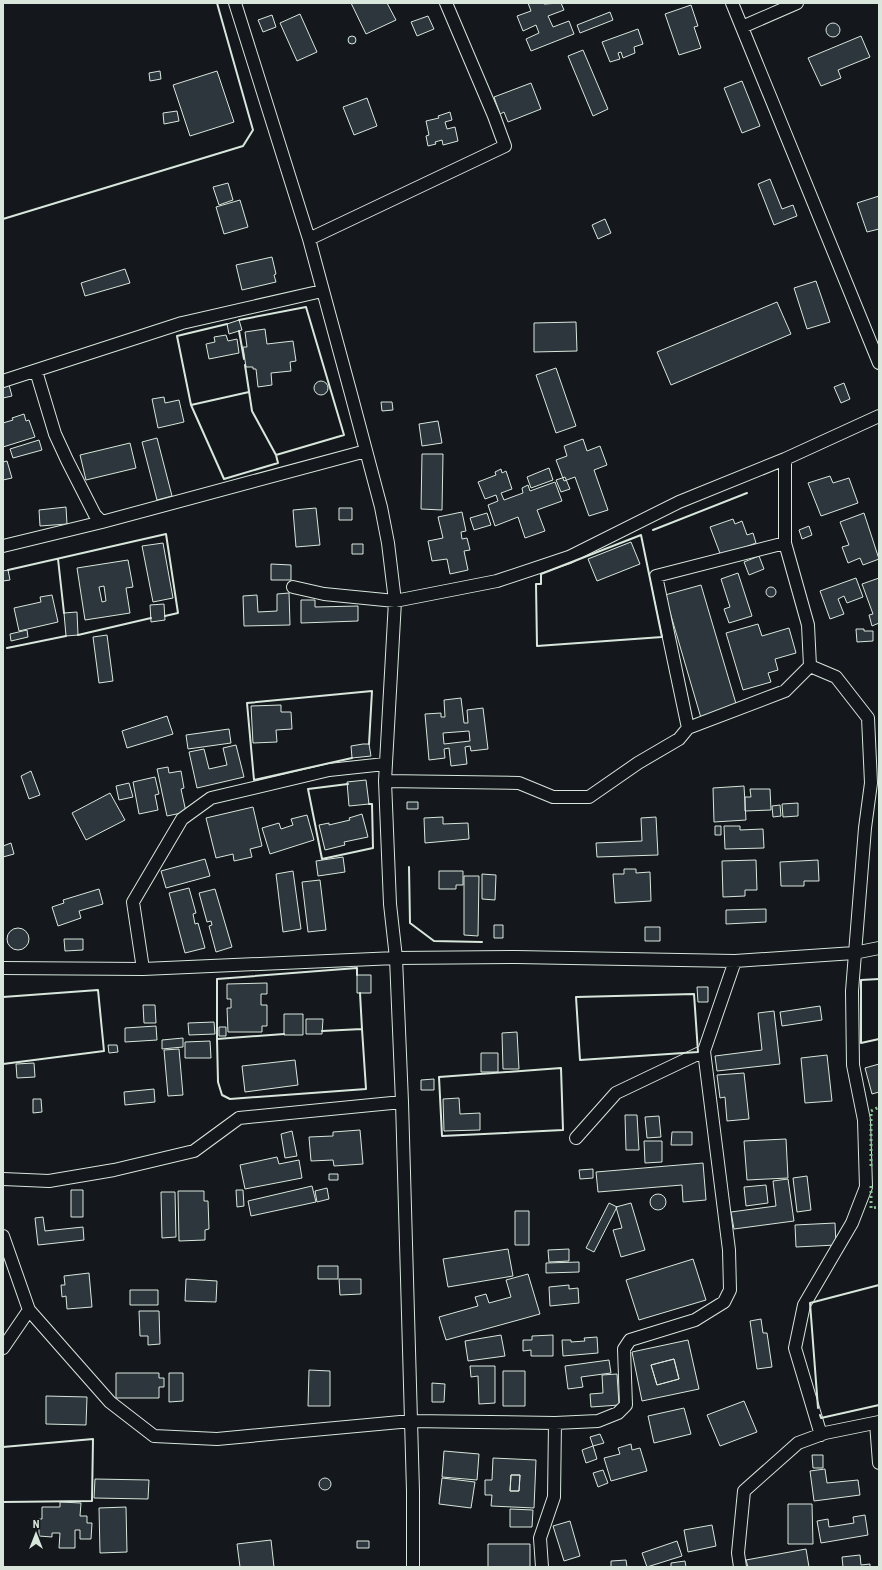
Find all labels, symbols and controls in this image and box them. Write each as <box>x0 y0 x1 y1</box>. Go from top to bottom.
north arrow <box>16 1514 56 1554</box>
text: N <box>33 1518 40 1531</box>

